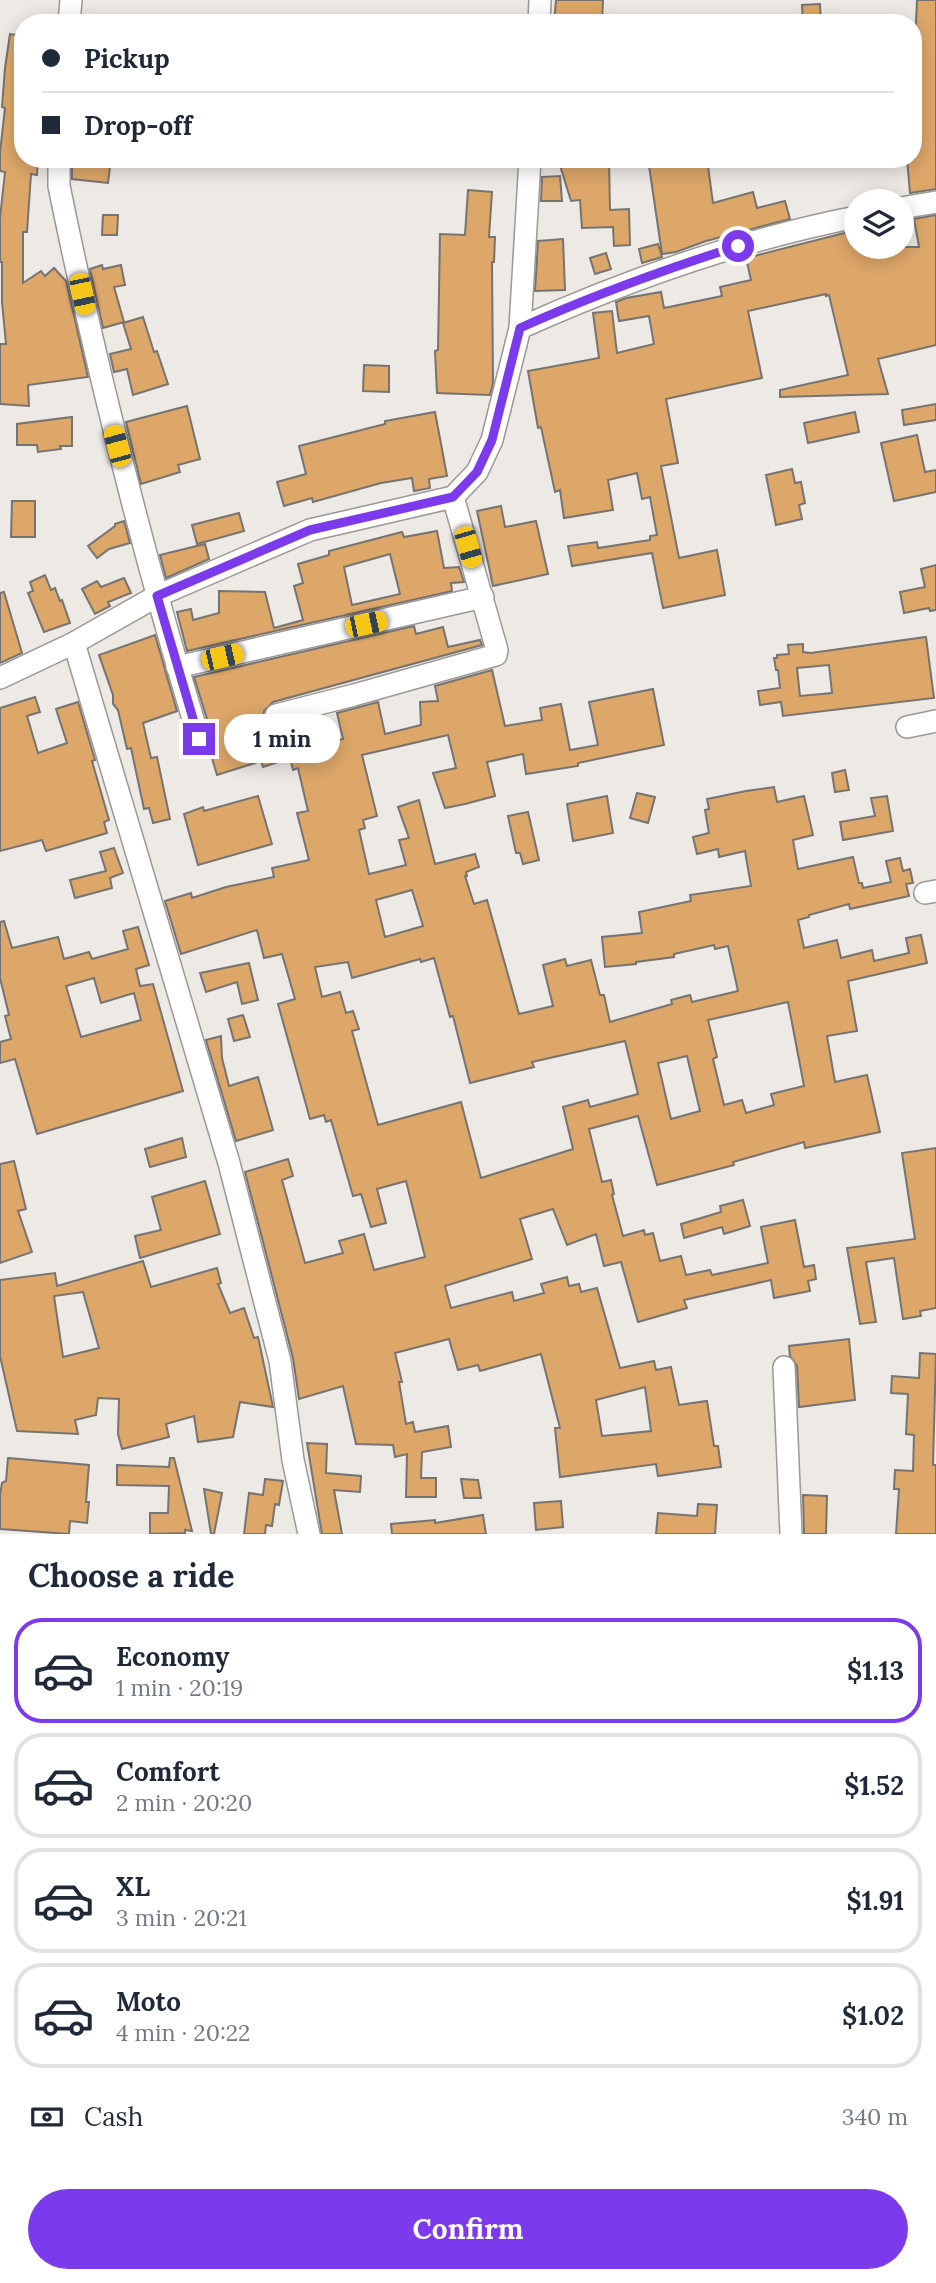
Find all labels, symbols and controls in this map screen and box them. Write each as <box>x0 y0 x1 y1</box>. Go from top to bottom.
text: Pickup <box>84 42 170 75</box>
text: Drop-off <box>84 109 192 142</box>
map controls <box>844 189 914 259</box>
button: layers <box>844 189 914 259</box>
route start <box>722 230 754 262</box>
car <box>68 271 97 317</box>
car <box>102 423 133 469</box>
car <box>453 524 484 570</box>
car <box>344 609 389 639</box>
car <box>200 642 245 672</box>
callout: 1 min <box>224 714 339 764</box>
route end <box>183 723 215 755</box>
text: 1 min <box>253 724 311 753</box>
text: Choose a ride <box>28 1555 235 1596</box>
icon: car <box>32 1639 95 1702</box>
text: Economy <box>116 1640 229 1673</box>
text: $1.13 <box>847 1654 904 1687</box>
text: 1 min · 20:19 <box>116 1673 243 1702</box>
icon: car <box>32 1754 95 1817</box>
text: Comfort <box>116 1755 220 1788</box>
text: $1.52 <box>844 1769 904 1802</box>
text: 2 min · 20:20 <box>116 1788 252 1817</box>
icon: car <box>32 1869 95 1932</box>
text: XL <box>116 1870 150 1903</box>
text: $1.91 <box>847 1884 904 1917</box>
text: 3 min · 20:21 <box>116 1903 247 1932</box>
icon: car <box>32 1984 95 2047</box>
text: Moto <box>116 1985 181 2018</box>
text: $1.02 <box>842 1999 904 2032</box>
text: 4 min · 20:22 <box>116 2018 250 2047</box>
icon: cash <box>28 2098 66 2136</box>
text: Cash <box>84 2100 143 2133</box>
text: 340 m <box>842 2102 908 2131</box>
button: Confirm <box>28 2189 908 2269</box>

